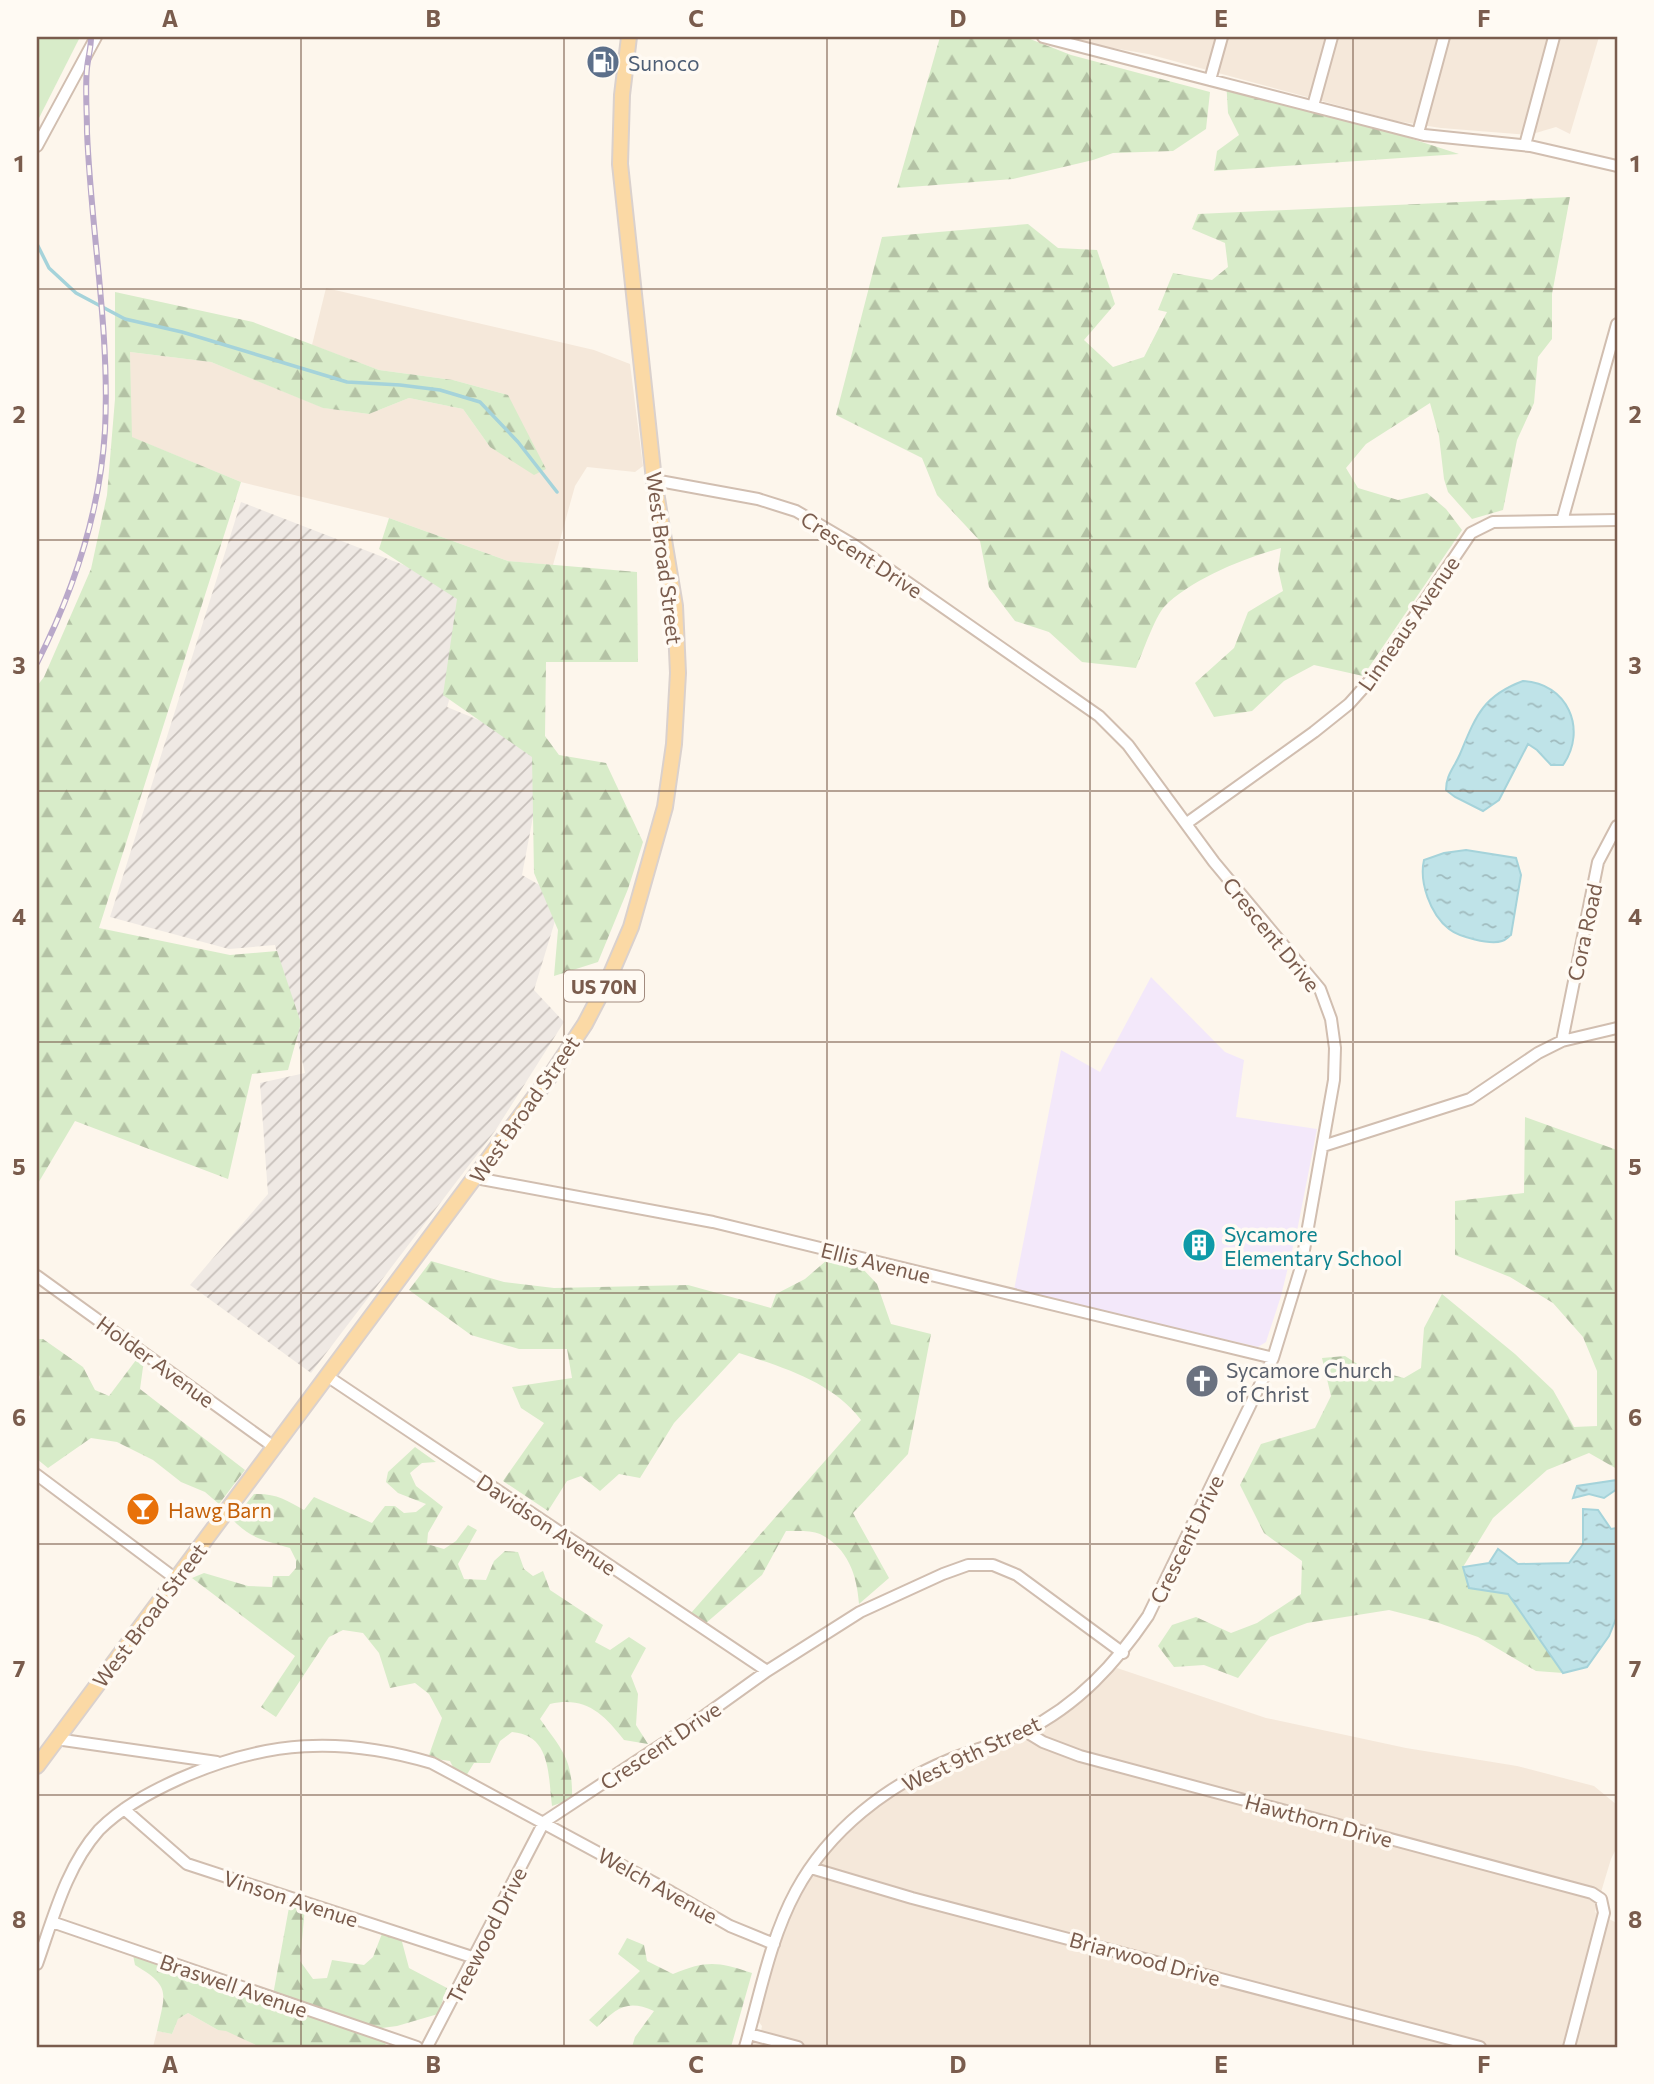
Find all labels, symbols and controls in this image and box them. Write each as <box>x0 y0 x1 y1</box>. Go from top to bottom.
text: A <box>162 4 179 32</box>
text: B <box>425 4 441 32</box>
text: C <box>688 4 704 32</box>
text: D <box>950 4 967 32</box>
text: E <box>1214 4 1228 32</box>
text: F <box>1477 4 1491 32</box>
fuel station icon: Sunoco <box>584 43 622 81</box>
place label: Sunoco <box>628 50 700 75</box>
text: 1 <box>14 149 24 177</box>
text: 1 <box>1630 149 1640 177</box>
text: 2 <box>12 400 26 428</box>
text: 2 <box>1628 400 1642 428</box>
street label: West Broad Street <box>642 470 688 646</box>
street label: Crescent Drive <box>797 505 927 603</box>
street label: Linneaus Avenue <box>1352 551 1464 695</box>
text: 3 <box>12 651 26 679</box>
text: 3 <box>1628 651 1642 679</box>
street label: Crescent Drive <box>1218 872 1326 996</box>
street label: Cora Road <box>1561 881 1607 983</box>
text: 4 <box>12 902 26 930</box>
text: 4 <box>1628 902 1642 930</box>
road number: US 70N <box>564 970 644 1002</box>
street label: West Broad Street <box>464 1031 584 1187</box>
text: 5 <box>12 1152 26 1180</box>
text: 5 <box>1628 1152 1642 1180</box>
place label: Sycamore Elementary School <box>1224 1221 1402 1270</box>
building icon: Sycamore Elementary School <box>1180 1226 1218 1264</box>
street label: Ellis Avenue <box>819 1236 933 1288</box>
street label: Holder Avenue <box>92 1310 220 1412</box>
place label: Sycamore Church of Christ <box>1226 1357 1392 1406</box>
church icon: Sycamore Church of Christ <box>1183 1362 1221 1400</box>
text: 6 <box>12 1403 26 1431</box>
text: 6 <box>1628 1403 1642 1431</box>
street label: Davidson Avenue <box>473 1468 621 1580</box>
street label: Crescent Drive <box>1144 1471 1228 1607</box>
bar icon: Hawg Barn <box>124 1490 162 1528</box>
place label: Hawg Barn <box>168 1497 272 1522</box>
street label: West Broad Street <box>87 1538 211 1692</box>
text: 7 <box>13 1654 25 1682</box>
text: 7 <box>1629 1654 1641 1682</box>
street label: Crescent Drive <box>595 1696 725 1794</box>
street label: West 9th Street <box>898 1710 1044 1796</box>
street label: Hawthorn Drive <box>1243 1788 1395 1852</box>
street label: Welch Avenue <box>594 1842 722 1928</box>
street label: Treewood Drive <box>441 1862 531 2008</box>
street label: Vinson Avenue <box>221 1864 361 1932</box>
text: 8 <box>12 1905 26 1933</box>
text: 8 <box>1628 1905 1642 1933</box>
street label: Briarwood Drive <box>1067 1926 1223 1990</box>
street label: Braswell Avenue <box>157 1948 311 2022</box>
text: A <box>162 2050 179 2078</box>
text: B <box>425 2050 441 2078</box>
text: C <box>688 2050 704 2078</box>
text: D <box>950 2050 967 2078</box>
text: E <box>1214 2050 1228 2078</box>
text: F <box>1477 2050 1491 2078</box>

